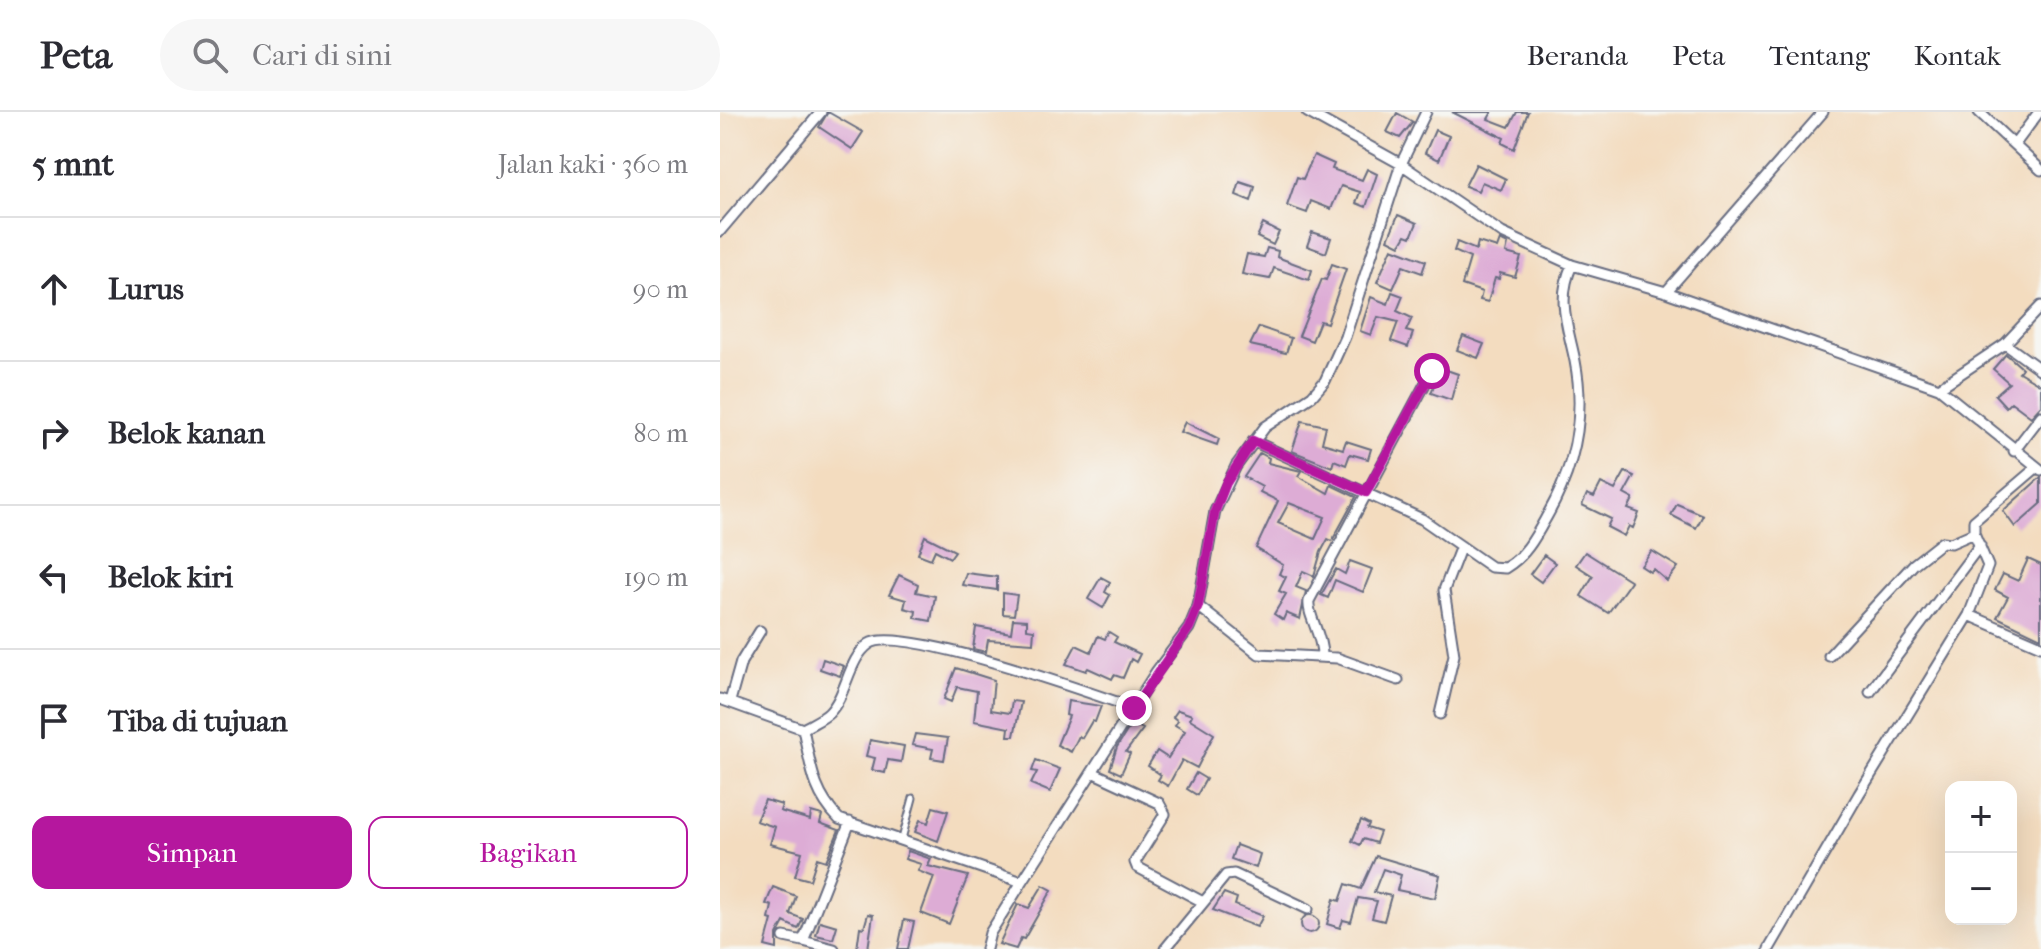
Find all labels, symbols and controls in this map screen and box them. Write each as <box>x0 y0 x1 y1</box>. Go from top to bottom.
search box <box>160 19 720 91</box>
text: Peta <box>40 33 112 78</box>
icon: search <box>188 33 232 77</box>
text: Cari di sini <box>252 38 392 73</box>
text: Beranda <box>1527 39 1628 72</box>
text: Peta <box>1672 39 1725 72</box>
text: Tentang <box>1769 39 1870 72</box>
text: Kontak <box>1914 39 2001 72</box>
text: 5 mnt <box>32 144 114 184</box>
text: Jalan kaki · 360 m <box>498 149 688 180</box>
icon: ahead <box>32 267 76 311</box>
text: Lurus <box>108 272 184 307</box>
text: 90 m <box>633 274 688 305</box>
route start <box>1414 353 1450 389</box>
icon: right <box>32 411 76 455</box>
text: Belok kanan <box>108 416 265 451</box>
text: 80 m <box>633 418 688 449</box>
icon: left <box>32 555 76 599</box>
text: Belok kiri <box>108 560 233 595</box>
text: 190 m <box>624 562 688 593</box>
route end <box>1116 690 1152 726</box>
icon: arrive <box>32 699 76 743</box>
text: Tiba di tujuan <box>108 704 288 739</box>
map controls <box>1945 781 2017 925</box>
button: + <box>1945 781 2017 853</box>
button: Simpan <box>32 816 352 889</box>
button: Bagikan <box>368 816 688 889</box>
button: − <box>1945 853 2017 925</box>

